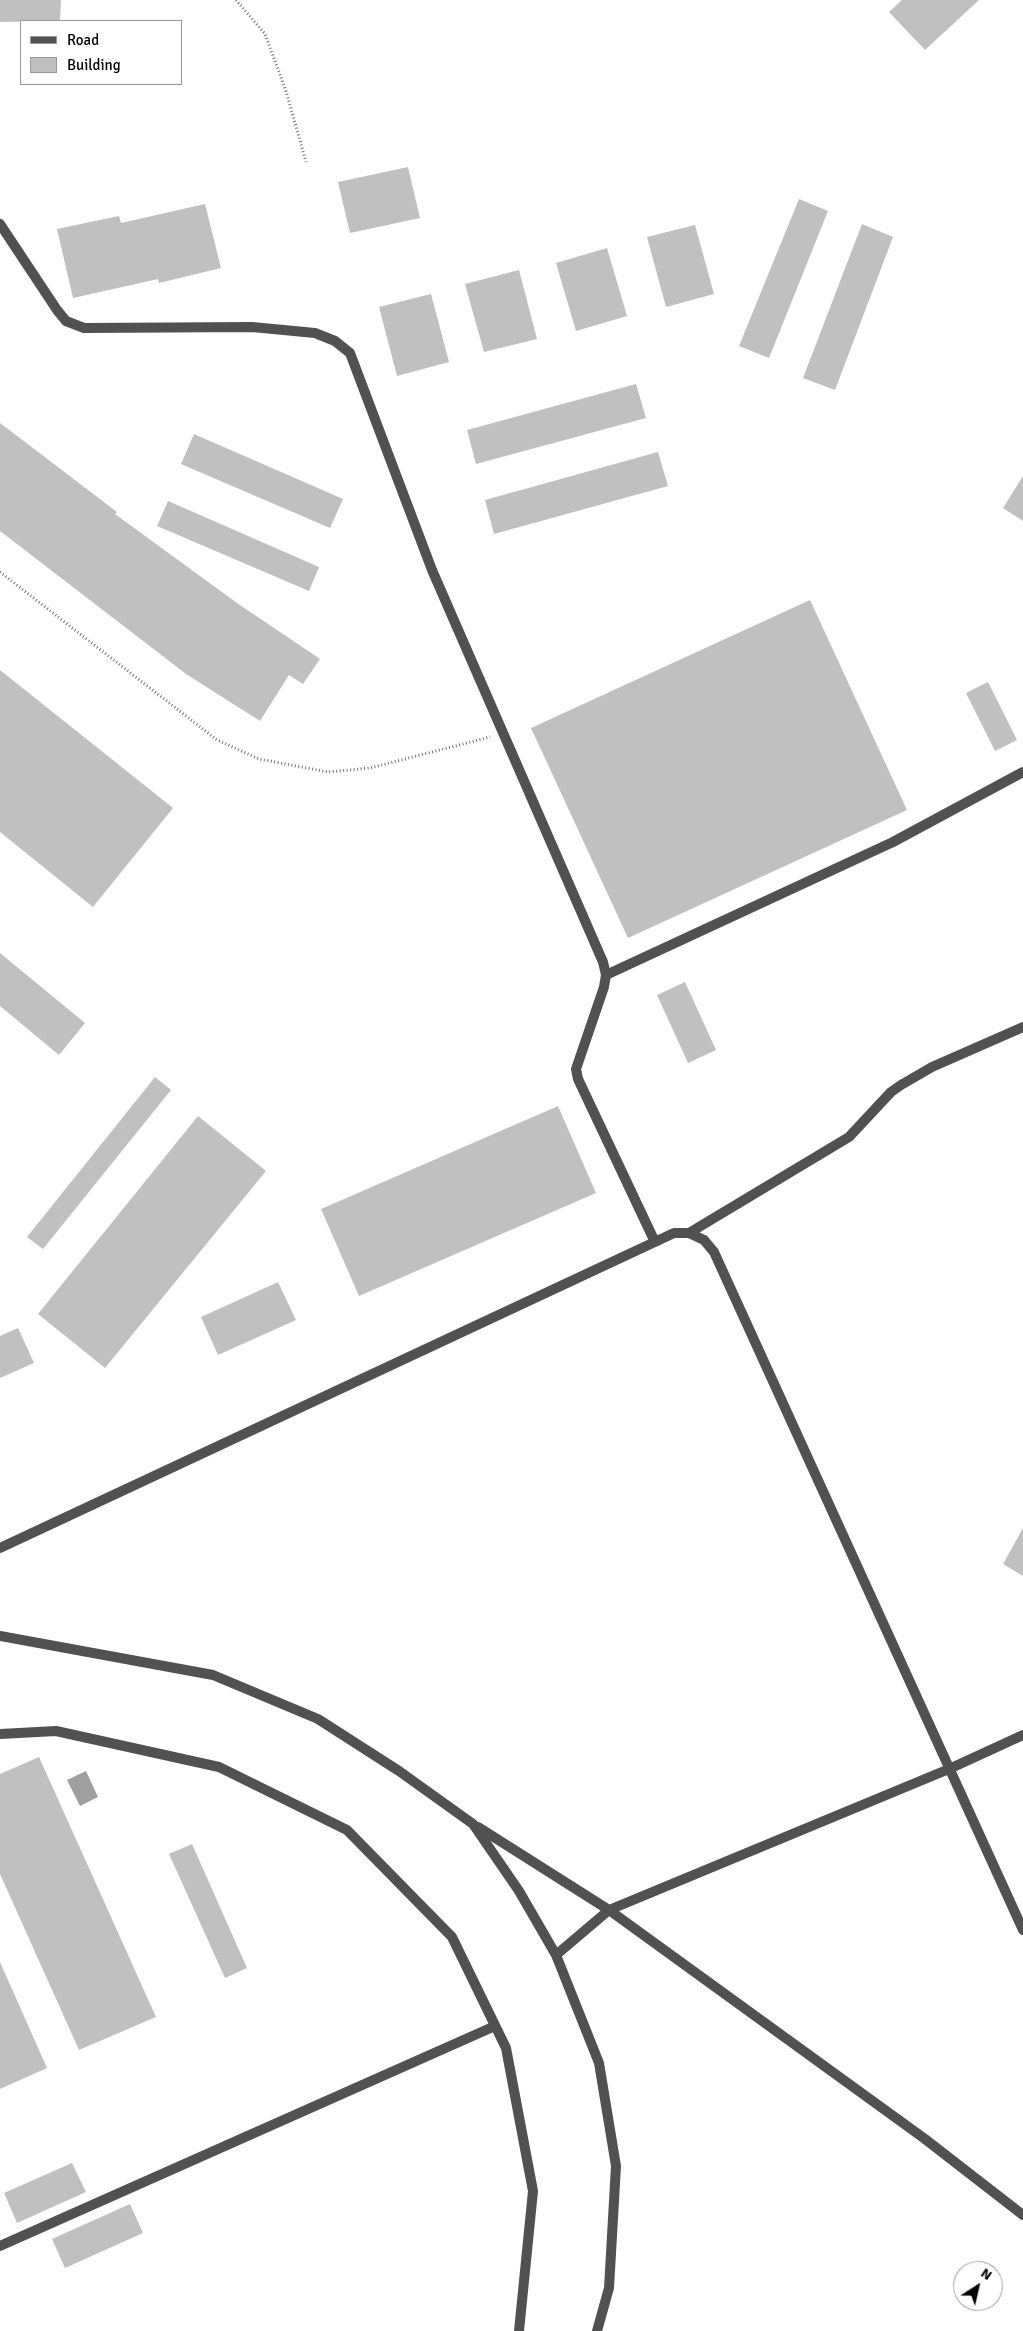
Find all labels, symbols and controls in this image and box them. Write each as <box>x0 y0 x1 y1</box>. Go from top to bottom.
legend <box>20 20 182 85</box>
text: Road <box>67 31 99 49</box>
text: Building <box>67 56 121 74</box>
north arrow <box>953 2261 1003 2311</box>
text: N <box>977 2264 995 2284</box>

